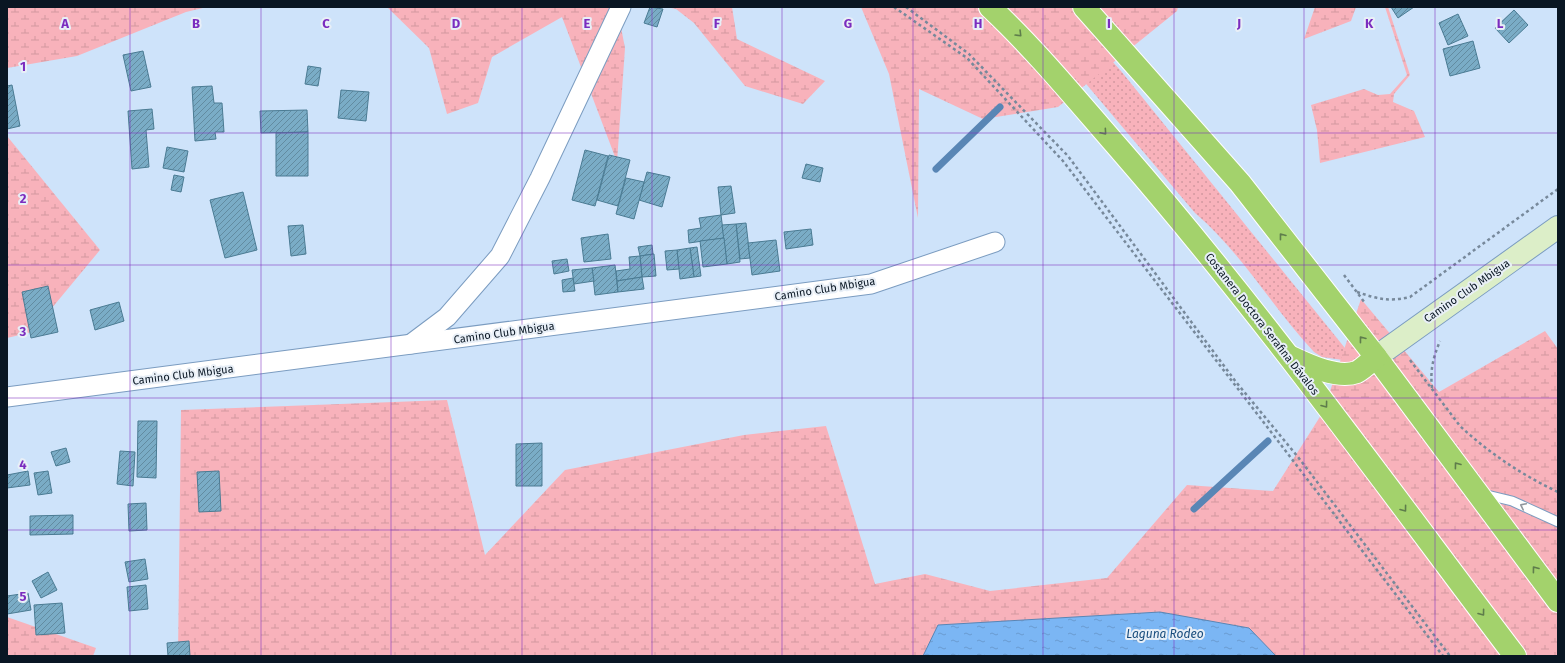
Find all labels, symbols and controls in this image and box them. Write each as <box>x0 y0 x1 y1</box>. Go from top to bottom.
text: A <box>60 16 69 31</box>
text: B <box>192 16 200 31</box>
text: C <box>322 16 330 31</box>
text: D <box>452 16 461 31</box>
text: E <box>584 16 591 31</box>
text: F <box>714 16 721 31</box>
text: G <box>844 16 852 31</box>
text: H <box>974 16 982 31</box>
text: I <box>1107 16 1111 31</box>
text: J <box>1236 16 1241 31</box>
text: K <box>1365 16 1374 31</box>
text: L <box>1497 16 1504 31</box>
one-way arrow <box>1014 29 1022 37</box>
text: 1 <box>20 59 26 74</box>
one-way arrow <box>1100 127 1107 135</box>
text: 2 <box>20 191 27 206</box>
one-way arrow <box>1280 234 1287 241</box>
street label: Costanera Doctora Serafina Dávalos <box>1203 250 1321 398</box>
street label: Camino Club Mbigua <box>1422 257 1512 325</box>
street label: Camino Club Mbigua <box>774 275 876 303</box>
street label: Camino Club Mbigua <box>453 319 555 347</box>
text: 3 <box>19 324 27 339</box>
one-way arrow <box>1360 336 1367 343</box>
street label: Camino Club Mbigua <box>132 362 234 388</box>
one-way arrow <box>1320 401 1327 408</box>
text: 4 <box>19 457 27 472</box>
one-way arrow <box>1454 462 1462 469</box>
one-way arrow <box>1519 503 1527 511</box>
one-way arrow <box>1399 504 1406 511</box>
one-way arrow <box>1533 567 1540 574</box>
text: 5 <box>20 589 27 604</box>
one-way arrow <box>1477 608 1484 615</box>
water label: Laguna Rodeo <box>1126 627 1204 641</box>

